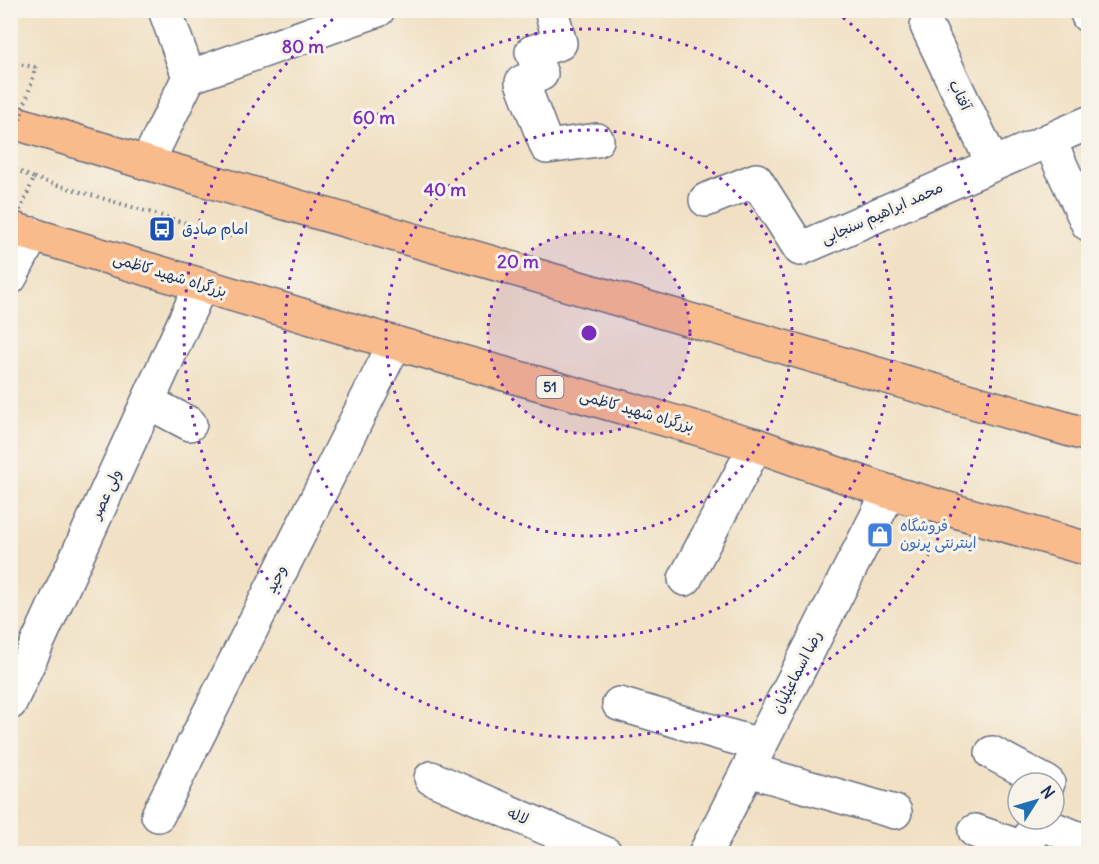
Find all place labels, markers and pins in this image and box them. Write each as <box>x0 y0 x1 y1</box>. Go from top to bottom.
bus stop icon: امام صادق <box>147 214 177 244</box>
place label: امام صادق <box>182 219 248 240</box>
centre of rings <box>579 323 599 343</box>
place label: فروشگاه اینترنتی پرنون <box>900 516 977 553</box>
shop icon: فروشگاه اینترنتی پرنون <box>865 520 895 550</box>

